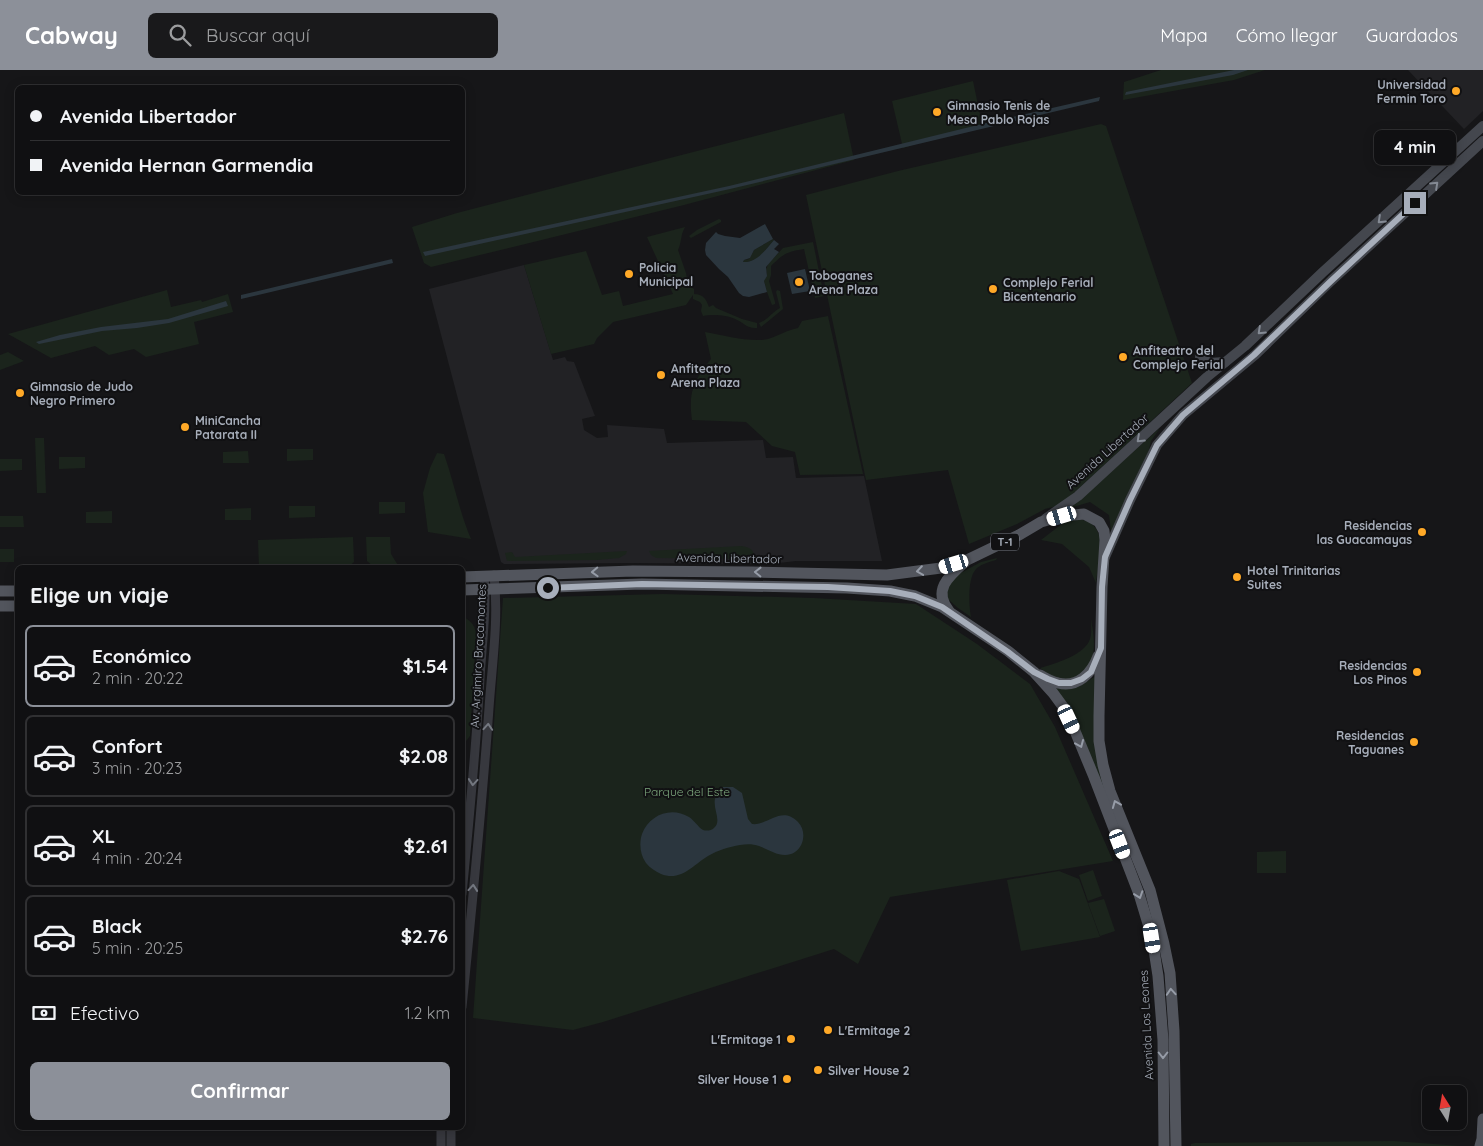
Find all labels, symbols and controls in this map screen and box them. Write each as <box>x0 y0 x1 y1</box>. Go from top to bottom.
search box <box>148 13 498 58</box>
text: Cabway <box>25 20 118 50</box>
icon: search <box>166 21 194 49</box>
text: Buscar aquí <box>206 23 310 47</box>
text: Mapa <box>1160 24 1208 47</box>
text: Cómo llegar <box>1236 24 1338 47</box>
text: Guardados <box>1366 24 1458 47</box>
place label: Universidad Fermin Toro <box>1377 77 1446 106</box>
marker: Universidad Fermin Toro <box>1450 85 1462 97</box>
place label: Gimnasio Tenis de Mesa Pablo Rojas <box>947 98 1050 127</box>
text: Avenida Libertador <box>60 104 237 128</box>
marker: Gimnasio Tenis de Mesa Pablo Rojas <box>931 106 943 118</box>
callout: 4 min <box>1374 131 1456 166</box>
text: 4 min <box>1394 137 1436 157</box>
text: Avenida Hernan Garmendia <box>60 153 313 177</box>
one-way arrow <box>1430 182 1439 191</box>
route end <box>1404 192 1426 214</box>
one-way arrow <box>1377 214 1386 223</box>
place label: Policia Municipal <box>639 260 693 289</box>
marker: Policia Municipal <box>623 268 635 280</box>
place label: Toboganes Arena Plaza <box>809 268 878 297</box>
place label: Complejo Ferial Bicentenario <box>1003 275 1093 304</box>
marker: Toboganes Arena Plaza <box>793 276 805 288</box>
marker: Complejo Ferial Bicentenario <box>987 283 999 295</box>
one-way arrow <box>1258 325 1267 334</box>
place label: Anfiteatro del Complejo Ferial <box>1133 343 1223 372</box>
marker: Anfiteatro del Complejo Ferial <box>1117 351 1129 363</box>
place label: Anfiteatro Arena Plaza <box>671 361 740 390</box>
marker: Anfiteatro Arena Plaza <box>655 369 667 381</box>
place label: Gimnasio de Judo Negro Primero <box>30 379 134 408</box>
marker: Gimnasio de Judo Negro Primero <box>14 387 26 399</box>
street label: Avenida Libertador <box>1063 410 1152 492</box>
place label: MiniCancha Patarata II <box>195 413 261 442</box>
marker: MiniCancha Patarata II <box>179 421 191 433</box>
one-way arrow <box>1137 433 1146 442</box>
car <box>1045 504 1078 528</box>
place label: Residencias las Guacamayas <box>1316 518 1412 547</box>
marker: Residencias las Guacamayas <box>1416 526 1428 538</box>
road number: T-1 <box>991 534 1019 551</box>
street label: Avenida Libertador <box>676 550 782 566</box>
car <box>937 552 970 576</box>
place label: Hotel Trinitarias Suites <box>1247 563 1340 592</box>
one-way arrow <box>916 565 924 575</box>
one-way arrow <box>591 567 599 578</box>
one-way arrow <box>753 567 761 577</box>
marker: Hotel Trinitarias Suites <box>1231 571 1243 583</box>
route start <box>537 577 559 599</box>
text: Elige un viaje <box>30 581 169 609</box>
street label: Av. Argimiro Bracamontes <box>467 583 489 729</box>
icon: car <box>32 644 77 689</box>
text: Económico <box>92 644 191 668</box>
text: $1.54 <box>402 654 448 678</box>
place label: Residencias Los Pinos <box>1339 658 1407 687</box>
marker: Residencias Los Pinos <box>1411 666 1423 678</box>
text: 2 min · 20:22 <box>92 668 183 688</box>
car <box>1055 702 1082 736</box>
one-way arrow <box>482 722 493 730</box>
place label: Residencias Taguanes <box>1336 728 1404 757</box>
icon: car <box>32 734 77 779</box>
text: Confort <box>92 734 163 758</box>
marker: Residencias Taguanes <box>1408 736 1420 748</box>
one-way arrow <box>1074 739 1084 748</box>
text: $2.08 <box>399 744 448 768</box>
text: 3 min · 20:23 <box>92 758 183 778</box>
one-way arrow <box>468 778 479 786</box>
park label: Parque del Este <box>644 784 730 799</box>
one-way arrow <box>1111 800 1122 809</box>
icon: car <box>32 824 77 869</box>
text: XL <box>92 824 115 848</box>
car <box>1107 827 1132 861</box>
text: $2.61 <box>404 834 448 858</box>
text: 4 min · 20:24 <box>92 848 182 868</box>
one-way arrow <box>467 884 478 892</box>
one-way arrow <box>1133 890 1143 899</box>
icon: car <box>32 914 77 959</box>
text: Black <box>92 914 142 938</box>
car <box>1142 922 1161 954</box>
text: $2.76 <box>401 924 448 948</box>
text: 5 min · 20:25 <box>92 938 183 958</box>
street label: Avenida Los Leones <box>1136 969 1156 1080</box>
one-way arrow <box>1166 988 1177 996</box>
icon: cash <box>30 999 58 1027</box>
text: Efectivo <box>70 1001 139 1025</box>
text: 1.2 km <box>405 1003 450 1023</box>
place label: L'Ermitage 2 <box>838 1023 911 1038</box>
marker: L'Ermitage 2 <box>822 1024 834 1036</box>
place label: L'Ermitage 1 <box>711 1032 781 1047</box>
marker: L'Ermitage 1 <box>785 1033 797 1045</box>
one-way arrow <box>1158 1052 1168 1059</box>
button: Confirmar <box>30 1062 450 1120</box>
place label: Silver House 2 <box>828 1063 910 1078</box>
marker: Silver House 2 <box>812 1064 824 1076</box>
place label: Silver House 1 <box>698 1072 777 1087</box>
marker: Silver House 1 <box>781 1073 793 1085</box>
north arrow <box>1422 1085 1468 1130</box>
map controls <box>1422 1085 1467 1130</box>

